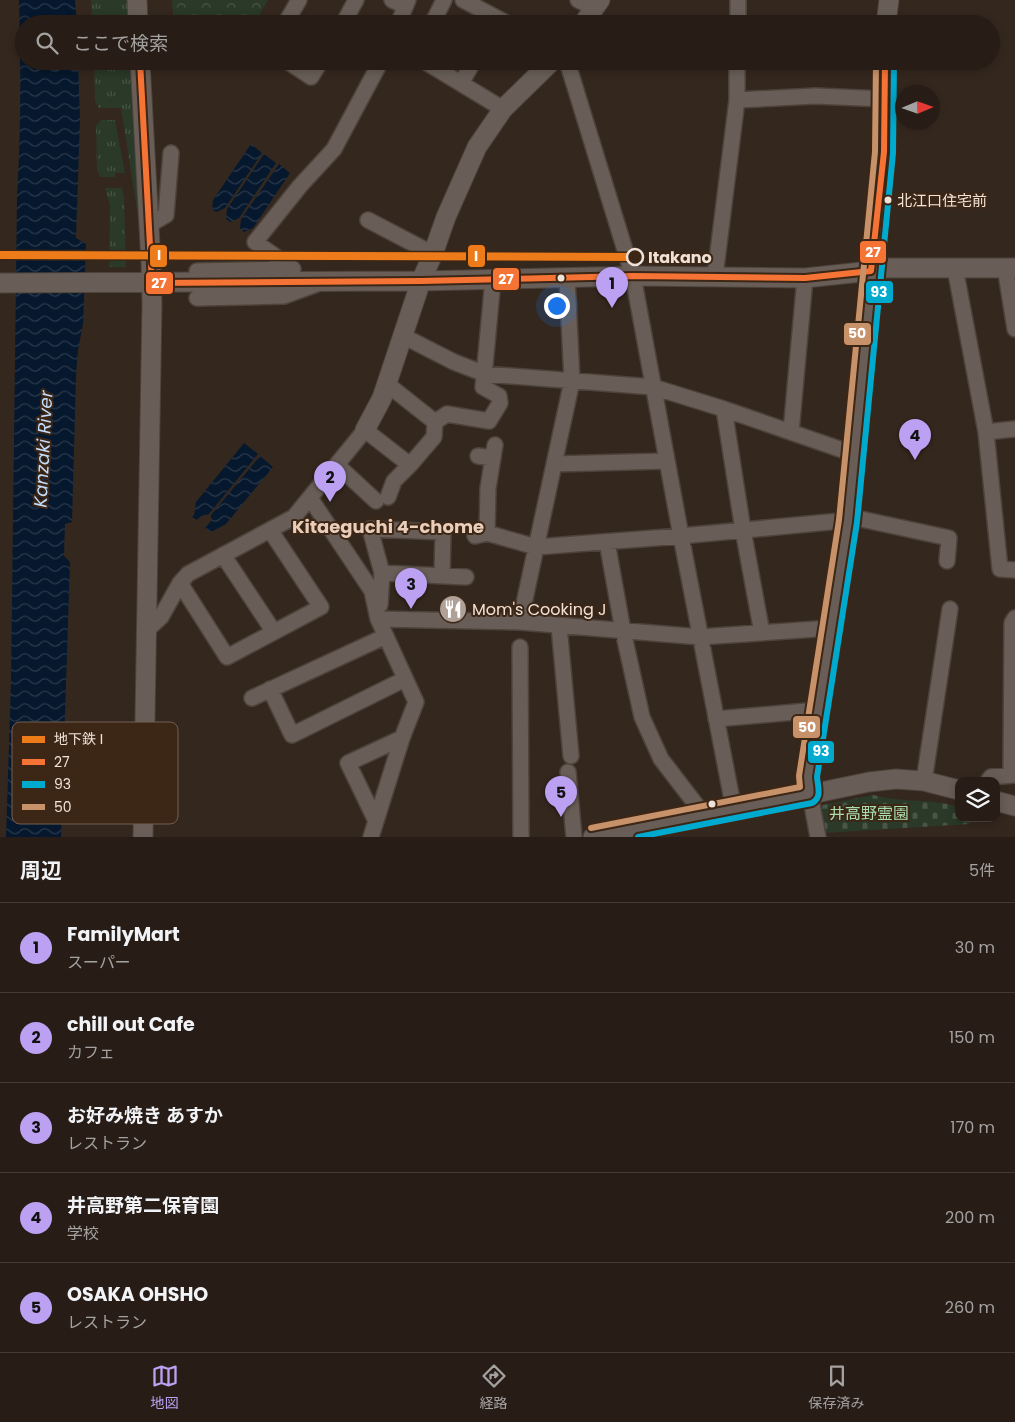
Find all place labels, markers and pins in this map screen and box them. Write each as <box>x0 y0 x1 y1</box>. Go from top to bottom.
place label: 北江口住宅前 <box>897 190 987 211</box>
marker: 北江口住宅前 <box>883 195 893 205</box>
place label: Itakano <box>648 246 712 269</box>
marker: Itakano <box>626 248 644 266</box>
pin: 1 <box>596 267 628 308</box>
unlabelled marker <box>556 273 566 283</box>
pin: 4 <box>899 419 931 460</box>
pin: 2 <box>314 461 346 502</box>
pin: 3 <box>395 568 427 609</box>
restaurant icon: Mom's Cooking J <box>438 594 468 624</box>
place label: Mom's Cooking J <box>472 598 606 621</box>
pin: 5 <box>545 776 577 817</box>
unlabelled marker <box>707 799 717 809</box>

